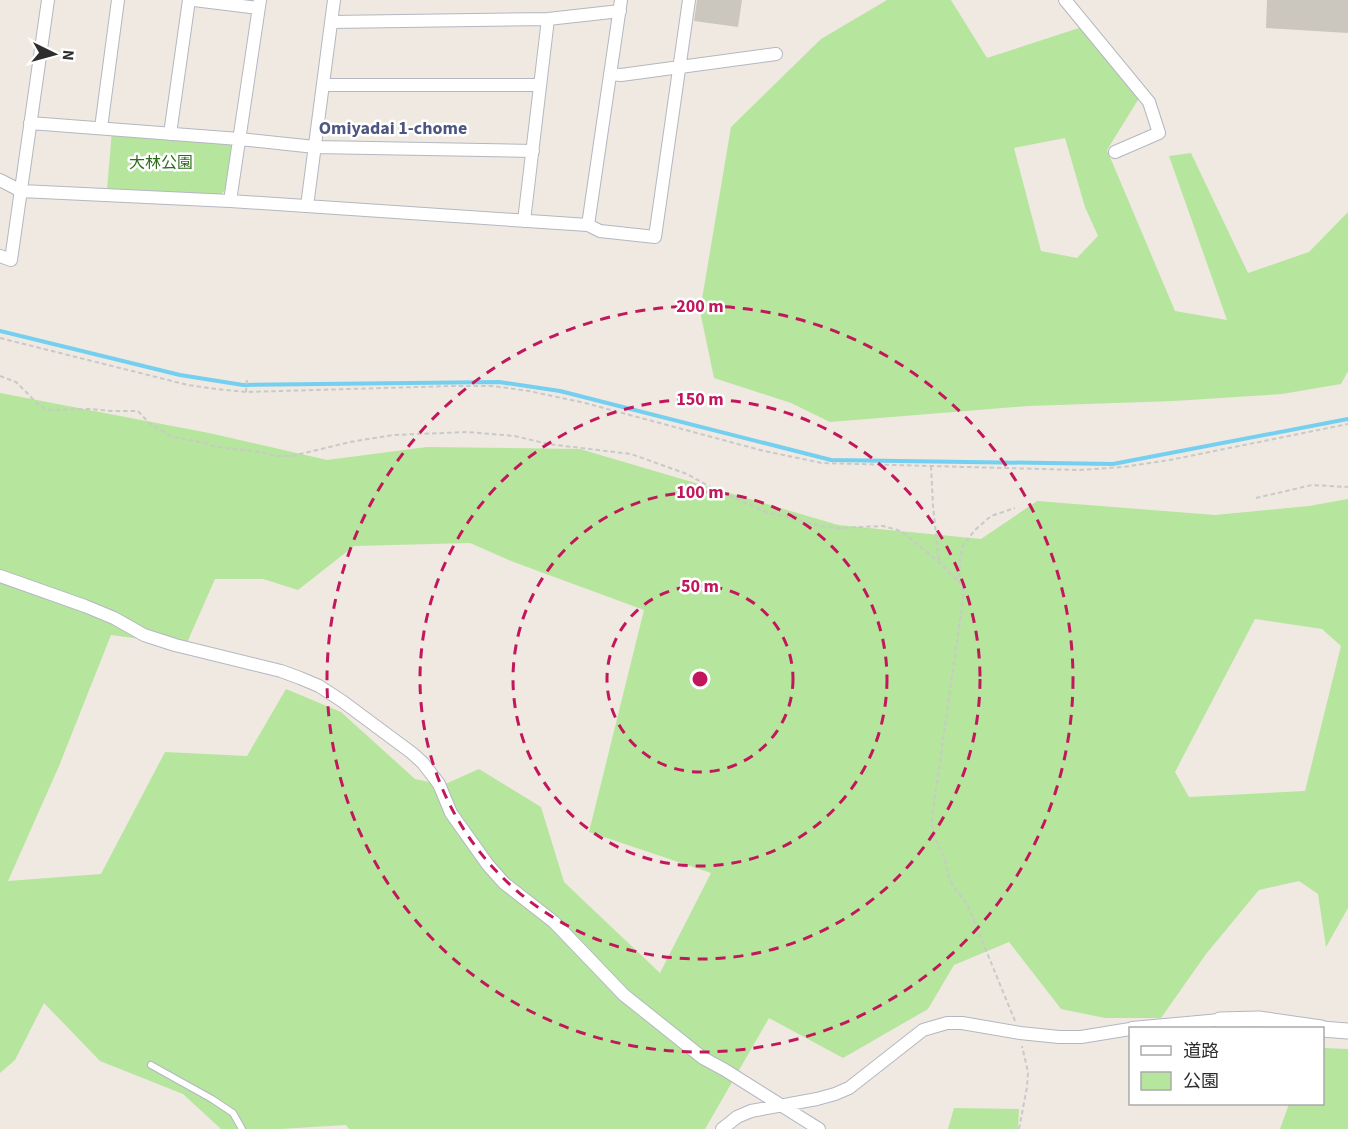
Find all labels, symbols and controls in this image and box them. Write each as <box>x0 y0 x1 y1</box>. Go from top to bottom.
north arrow <box>24 24 84 84</box>
text: N <box>57 49 79 61</box>
district label: Omiyadai 1-chome <box>319 116 467 141</box>
park label: 大林公園 <box>129 152 193 174</box>
text: 200 m <box>676 294 724 319</box>
text: 150 m <box>676 387 724 412</box>
text: 100 m <box>676 480 724 505</box>
text: 50 m <box>681 574 719 599</box>
centre of rings <box>690 669 710 689</box>
legend <box>1129 1027 1324 1105</box>
text: 道路 <box>1183 1039 1219 1064</box>
text: 公園 <box>1183 1069 1219 1094</box>

